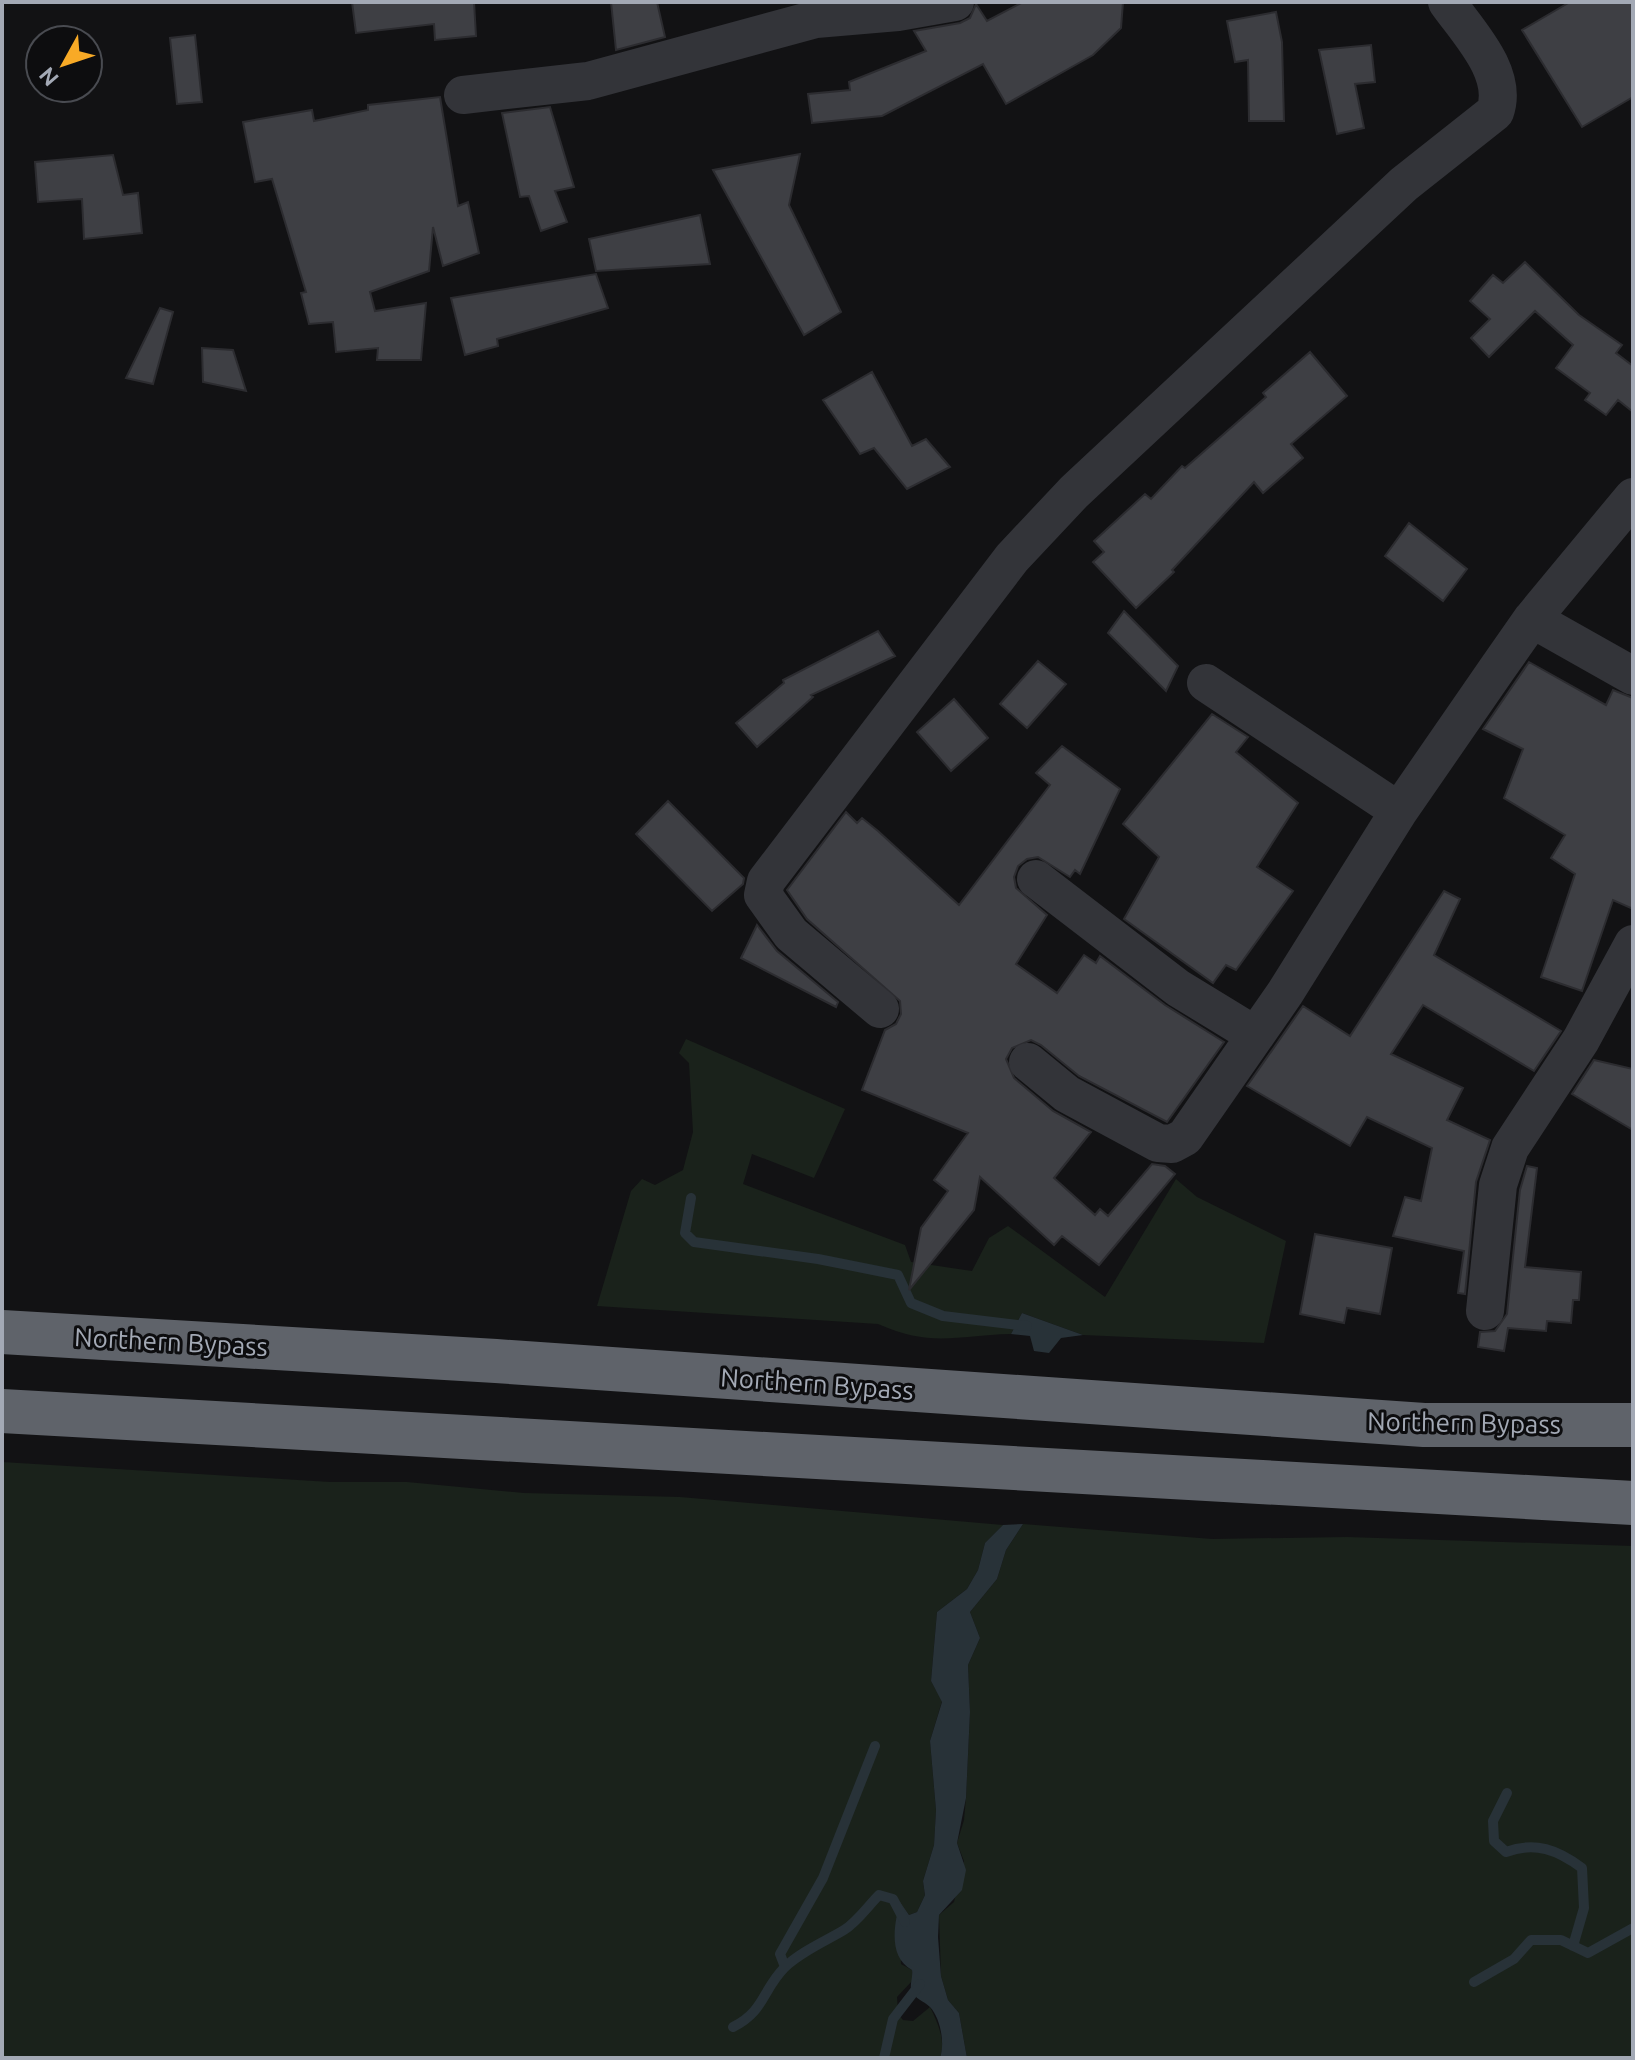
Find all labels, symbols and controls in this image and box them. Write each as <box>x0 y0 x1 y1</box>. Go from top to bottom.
north arrow <box>24 24 104 104</box>
text: N <box>33 63 63 92</box>
street label: Northern Bypass <box>73 1322 269 1361</box>
street label: Northern Bypass <box>719 1362 915 1405</box>
street label: Northern Bypass <box>1367 1406 1561 1439</box>

